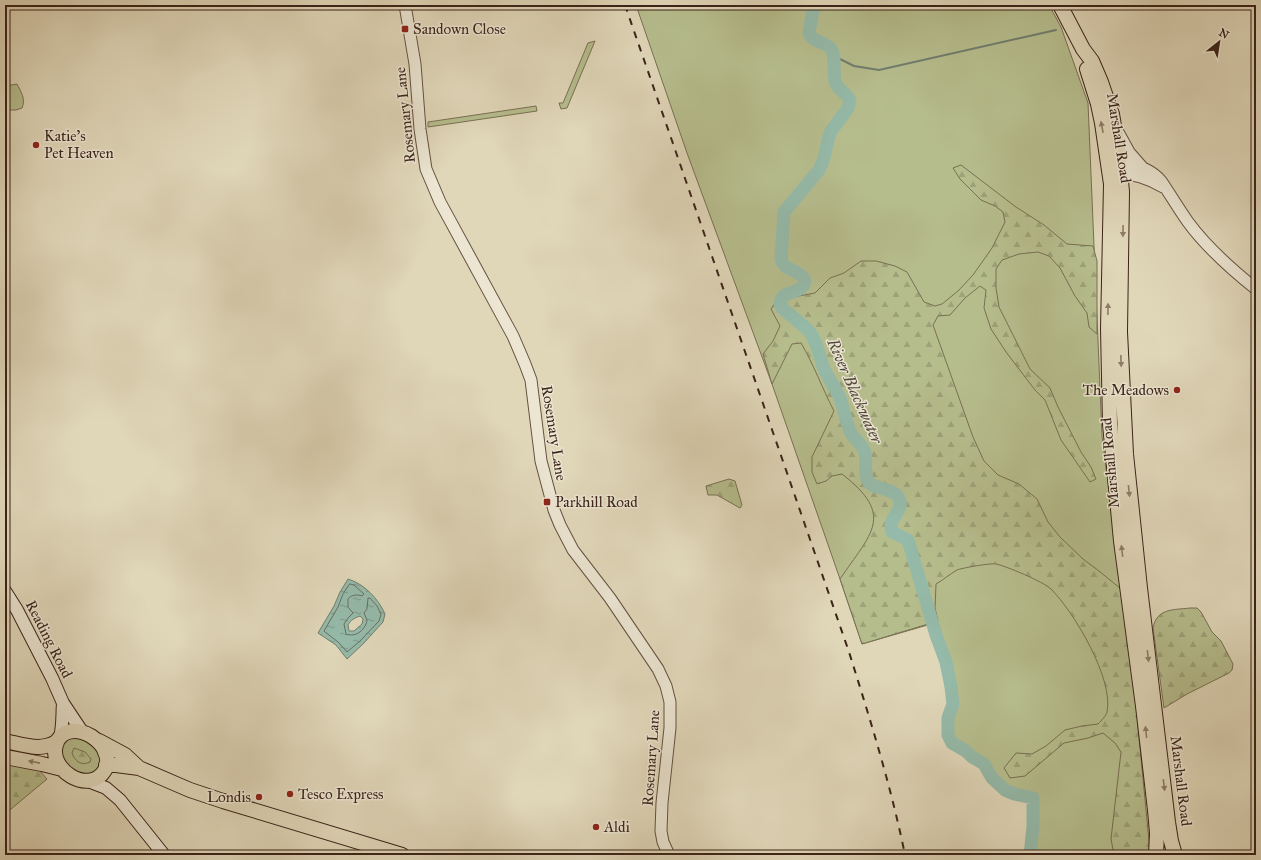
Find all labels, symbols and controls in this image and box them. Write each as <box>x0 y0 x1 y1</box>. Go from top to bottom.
place label: Sandown Close <box>413 20 506 38</box>
north arrow <box>1199 22 1239 62</box>
marker: Sandown Close <box>400 24 410 34</box>
text: N <box>1216 26 1232 42</box>
street label: Rosemary Lane <box>391 66 419 164</box>
street label: Marshall Road <box>1103 92 1135 185</box>
one-way arrow <box>1099 121 1105 133</box>
place label: Katie's Pet Heaven <box>44 127 114 162</box>
marker: Katie's Pet Heaven <box>31 140 41 150</box>
one-way arrow <box>1119 225 1126 237</box>
one-way arrow <box>1105 302 1111 315</box>
water label: River Blackwater <box>823 335 887 448</box>
one-way arrow <box>1118 355 1124 368</box>
place label: The Meadows <box>1083 381 1169 399</box>
street label: Rosemary Lane <box>538 384 570 482</box>
marker: The Meadows <box>1172 385 1182 395</box>
street label: Marshall Road <box>1097 416 1123 509</box>
one-way arrow <box>1126 485 1132 497</box>
place label: Parkhill Road <box>555 493 638 511</box>
marker: Parkhill Road <box>542 497 552 507</box>
one-way arrow <box>1119 545 1126 557</box>
street label: Reading Road <box>22 597 77 681</box>
one-way arrow <box>1145 650 1151 662</box>
street label: Rosemary Lane <box>639 709 663 807</box>
one-way arrow <box>1143 726 1149 738</box>
street label: Marshall Road <box>1167 735 1196 828</box>
one-way arrow <box>28 759 40 765</box>
one-way arrow <box>1161 779 1167 791</box>
place label: Tesco Express <box>298 785 384 803</box>
place label: Londis <box>207 788 251 806</box>
marker: Tesco Express <box>285 789 295 799</box>
marker: Londis <box>254 792 264 802</box>
place label: Aldi <box>603 818 630 836</box>
marker: Aldi <box>591 822 601 832</box>

